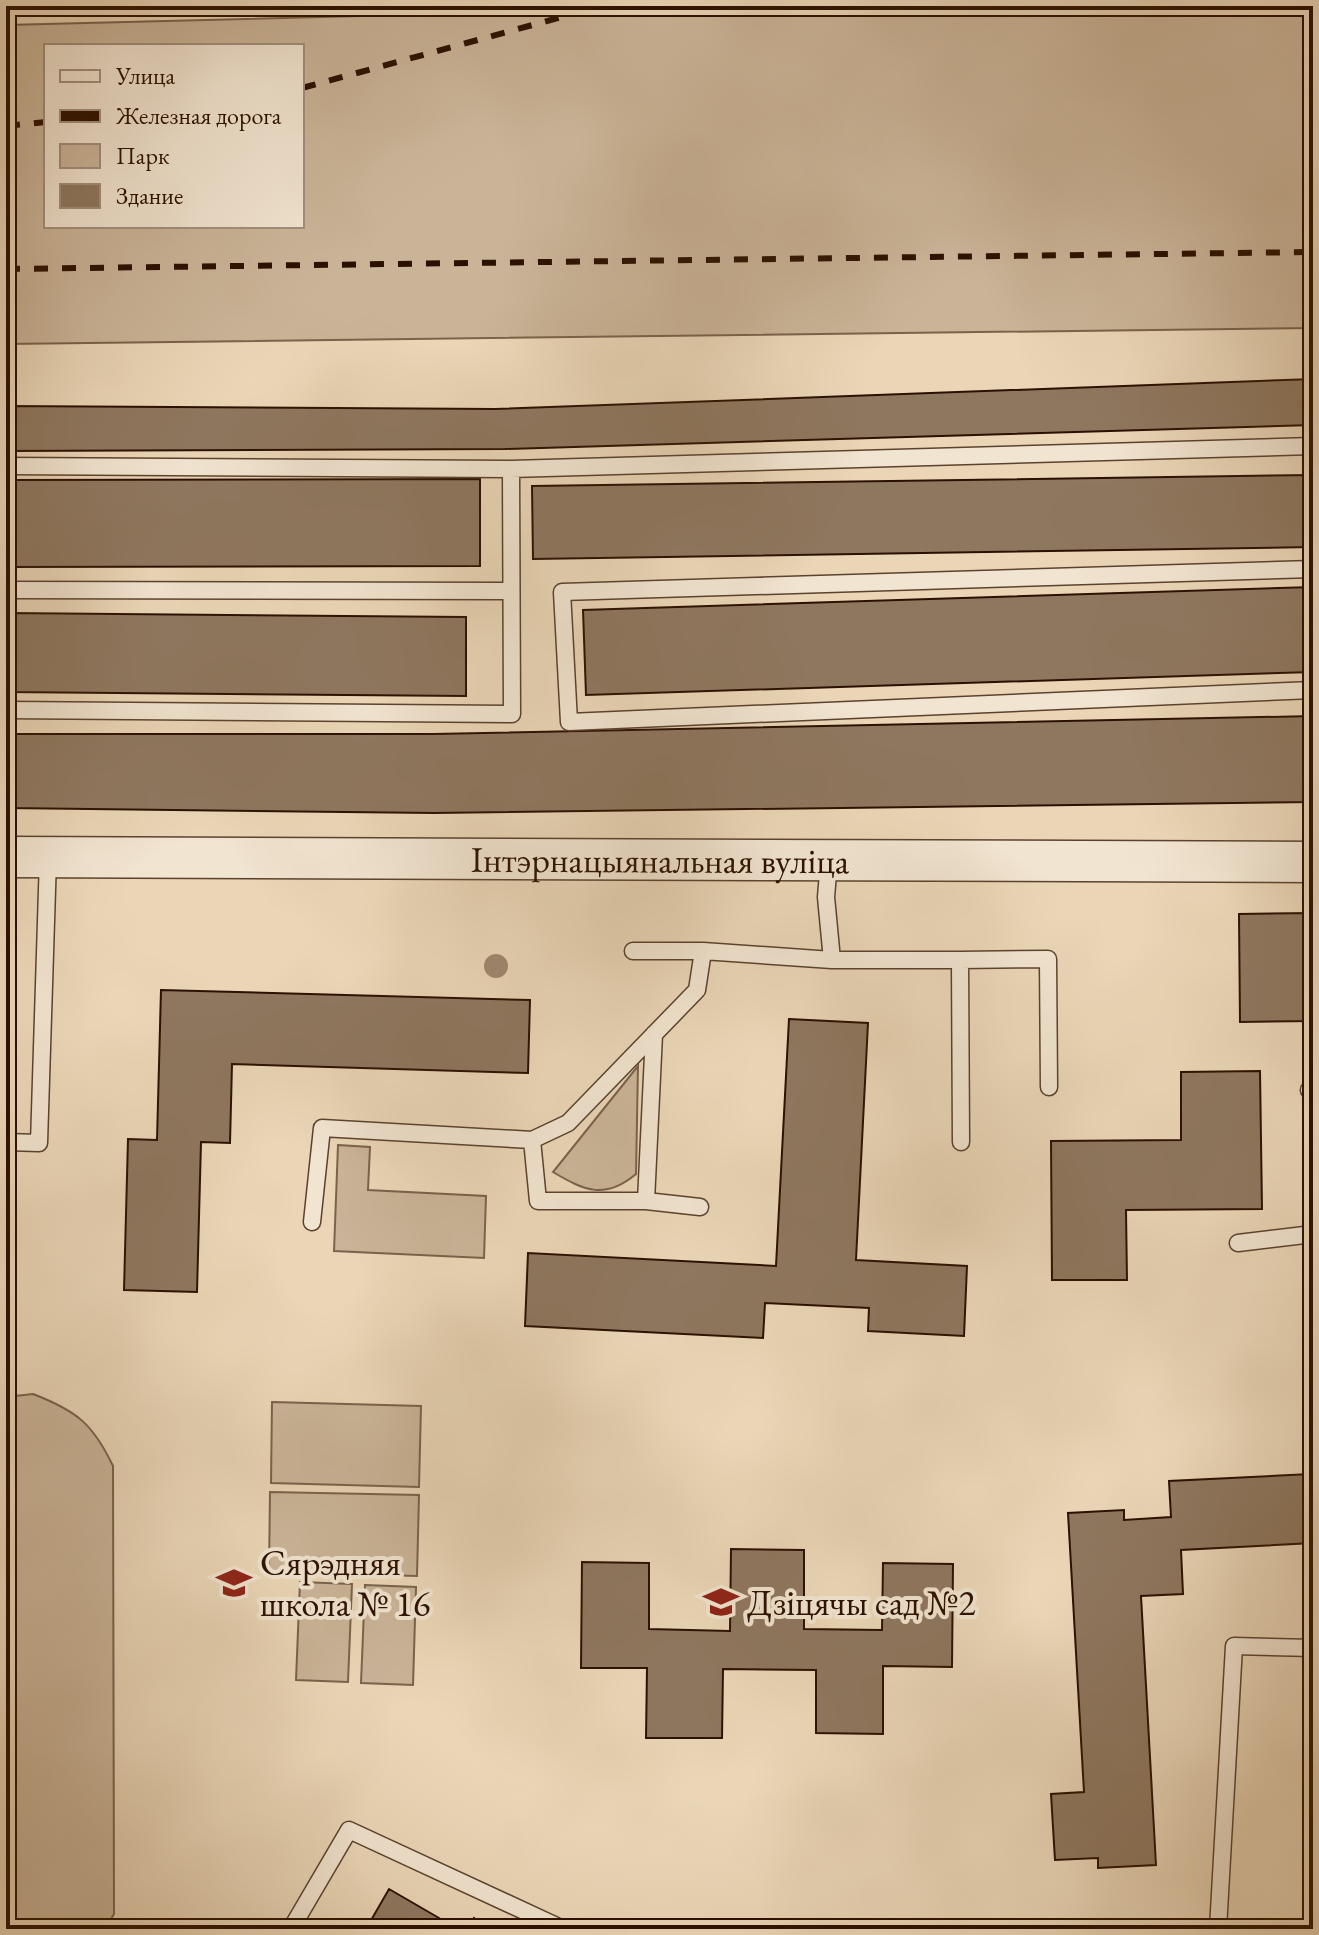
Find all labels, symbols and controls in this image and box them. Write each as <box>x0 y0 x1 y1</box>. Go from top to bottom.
legend <box>44 44 304 228</box>
text: Улица <box>115 60 175 91</box>
text: Железная дорога <box>115 100 282 131</box>
text: Парк <box>116 140 170 171</box>
text: Здание <box>116 180 183 211</box>
street label: Інтэрнацыянальная вуліца <box>471 836 850 884</box>
place label: Сярэдняя школа № 16 <box>260 1539 430 1627</box>
school or university icon: Сярэдняя школа № 16 <box>215 1564 253 1602</box>
place label: Дзіцячы сад №2 <box>747 1579 975 1626</box>
school or university icon: Дзіцячы сад №2 <box>702 1583 740 1621</box>

